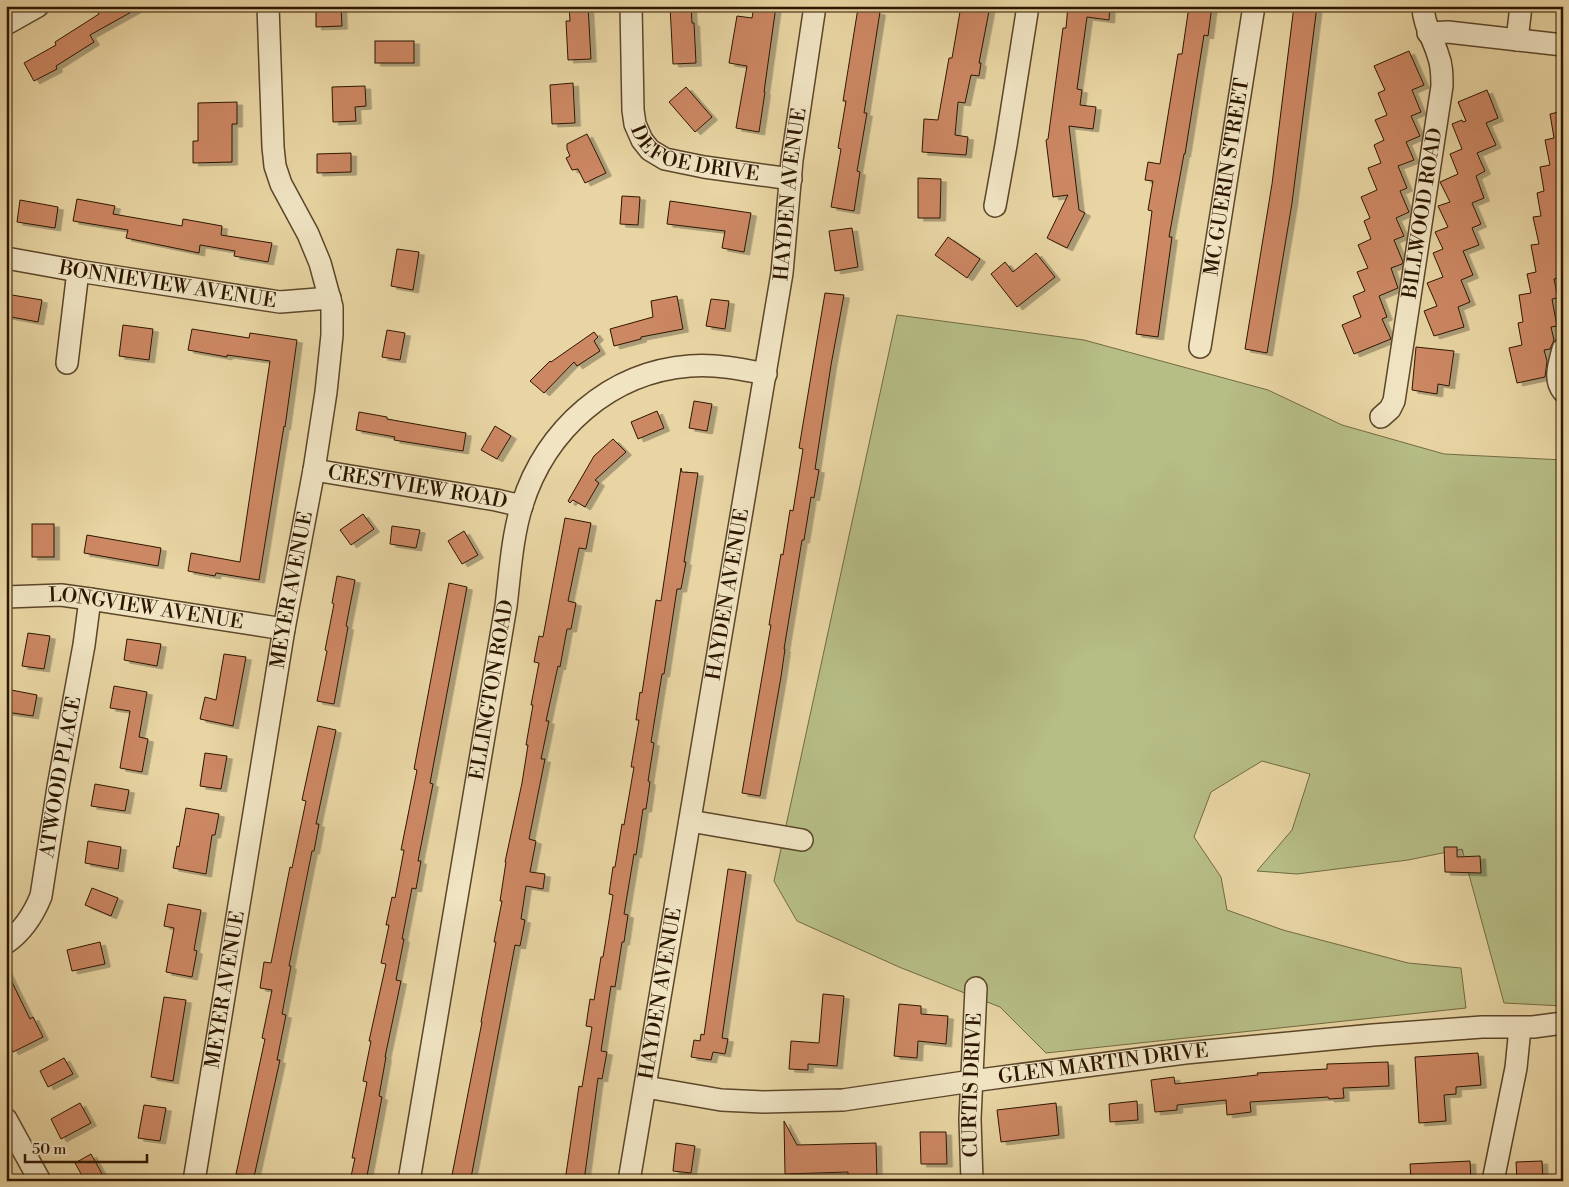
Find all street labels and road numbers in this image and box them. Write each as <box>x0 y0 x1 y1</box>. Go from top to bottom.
street label: MC GUERIN STREET <box>1199 76 1255 278</box>
street label: HAYDEN AVENUE <box>769 106 812 282</box>
street label: DEFOE DRIVE <box>624 121 761 187</box>
street label: BILLWOOD ROAD <box>1397 126 1448 301</box>
street label: BONNIEVIEW AVENUE <box>56 255 278 314</box>
street label: CRESTVIEW ROAD <box>326 460 510 515</box>
street label: HAYDEN AVENUE <box>701 506 755 682</box>
street label: MEYER AVENUE <box>265 509 318 671</box>
street label: LONGVIEW AVENUE <box>48 582 245 635</box>
street label: ELLINGTON ROAD <box>464 598 519 782</box>
street label: ATWOOD PLACE <box>34 694 87 860</box>
street label: HAYDEN AVENUE <box>634 906 687 1081</box>
street label: MEYER AVENUE <box>200 909 250 1070</box>
street label: CURTIS DRIVE <box>957 1012 987 1158</box>
street label: GLEN MARTIN DRIVE <box>997 1038 1210 1090</box>

